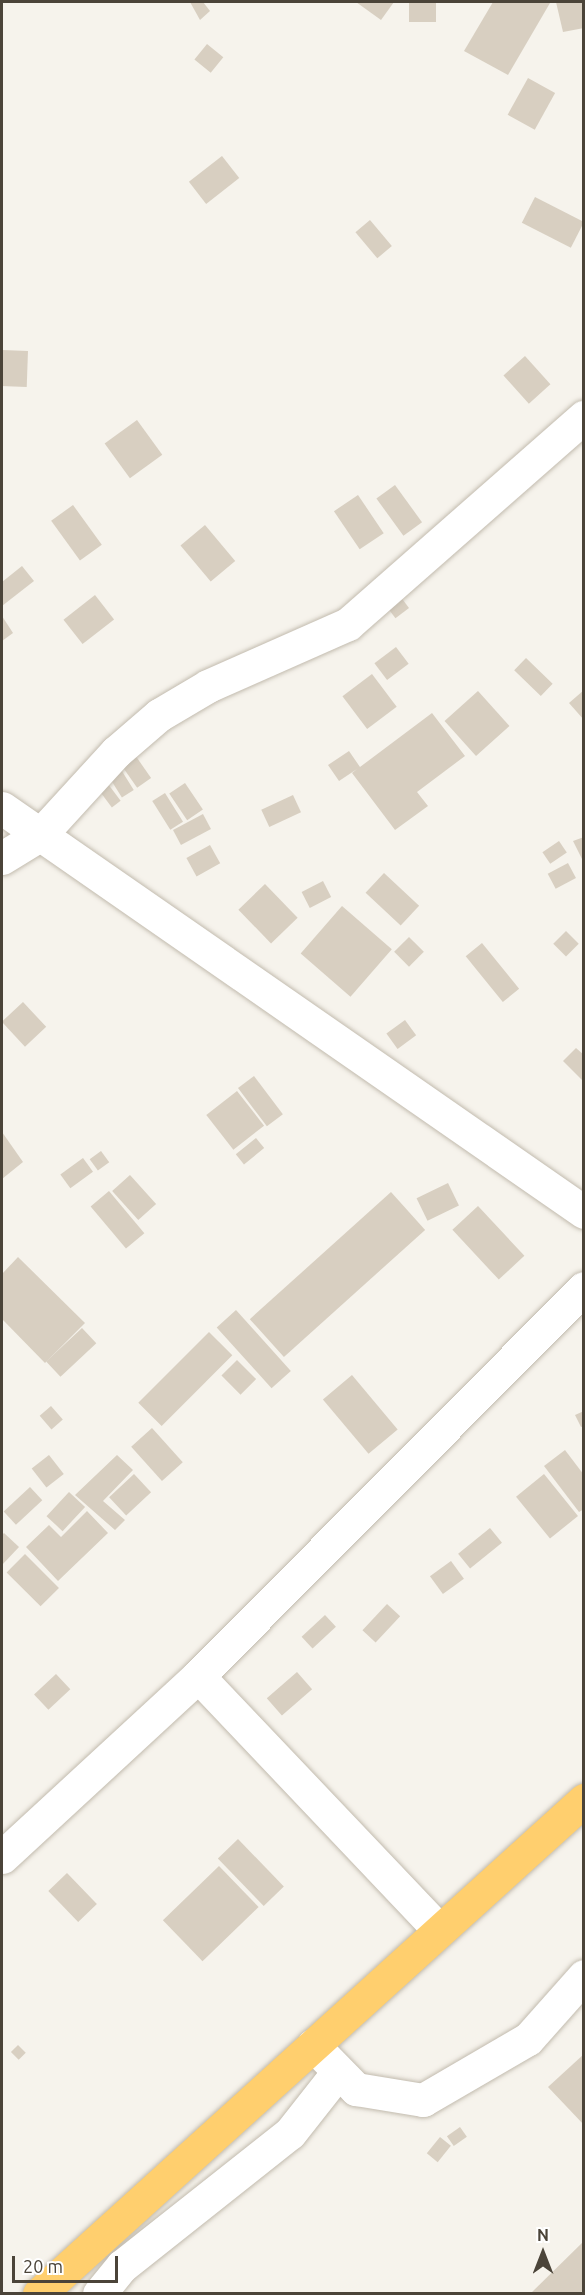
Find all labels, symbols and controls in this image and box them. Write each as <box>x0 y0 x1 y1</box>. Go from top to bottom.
north arrow <box>513 2223 573 2283</box>
text: N <box>537 2226 549 2244</box>
scale bar <box>15 2244 122 2282</box>
text: 20 m <box>23 2256 63 2276</box>

